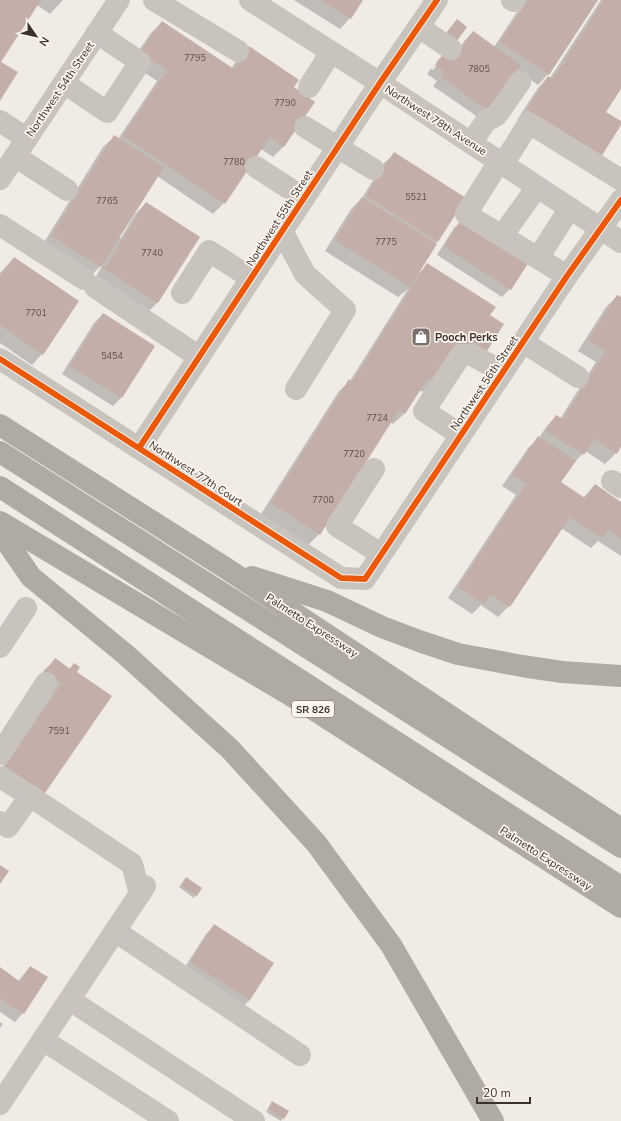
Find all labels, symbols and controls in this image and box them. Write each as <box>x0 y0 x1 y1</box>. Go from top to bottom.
north arrow <box>16 16 56 56</box>
street label: Northwest 54th Street <box>23 39 97 139</box>
house number: 7795 <box>184 52 206 64</box>
house number: 7805 <box>468 63 490 75</box>
street label: Northwest 78th Avenue <box>382 82 490 159</box>
house number: 7790 <box>274 97 296 109</box>
house number: 7780 <box>223 156 245 168</box>
street label: Northwest 55th Street <box>243 167 316 269</box>
house number: 5521 <box>405 191 427 203</box>
house number: 7765 <box>96 195 118 207</box>
house number: 7775 <box>375 236 397 248</box>
house number: 7740 <box>141 247 163 259</box>
house number: 7701 <box>25 307 47 319</box>
shop icon: Pooch Perks <box>410 326 432 348</box>
place label: Pooch Perks <box>435 330 498 345</box>
street label: Northwest 56th Street <box>447 333 522 434</box>
house number: 5454 <box>101 350 123 362</box>
house number: 7724 <box>366 412 388 424</box>
street label: Northwest 77th Court <box>146 437 246 509</box>
house number: 7720 <box>343 448 365 460</box>
house number: 7700 <box>312 494 334 506</box>
street label: Palmetto Expressway <box>263 590 361 661</box>
road number: SR 826 <box>292 701 334 717</box>
house number: 7591 <box>48 725 70 737</box>
street label: Palmetto Expressway <box>497 823 595 894</box>
scale bar <box>477 1079 530 1105</box>
text: 20 m <box>483 1085 511 1101</box>

